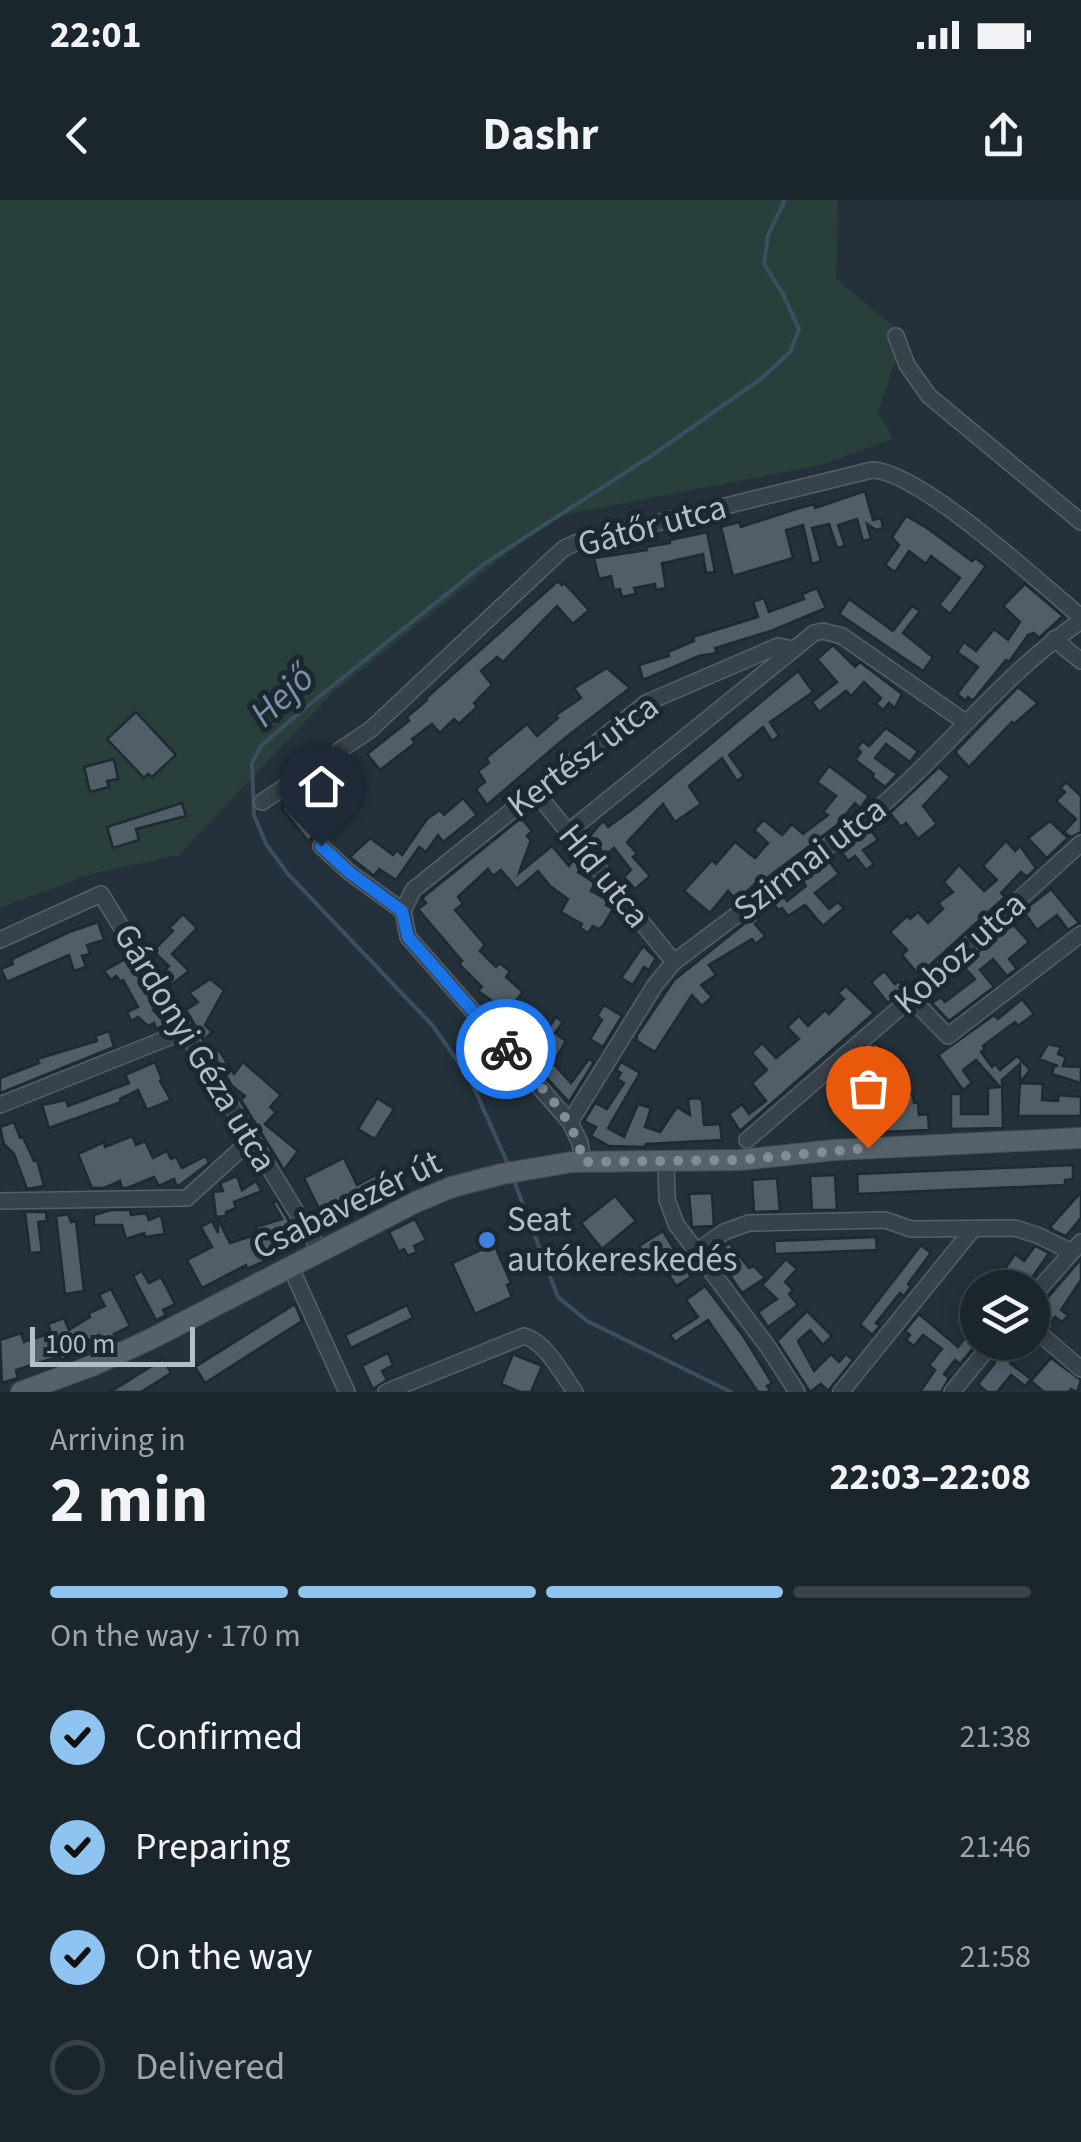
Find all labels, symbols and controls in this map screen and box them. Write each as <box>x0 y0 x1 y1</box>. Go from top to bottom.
text: 22:01 <box>50 8 142 62</box>
text: Dashr <box>483 103 598 167</box>
icon: back <box>50 108 105 163</box>
icon: share <box>976 108 1031 163</box>
street label: Gátőr utca <box>572 482 732 570</box>
water label: Hejő <box>238 651 328 740</box>
street label: Kertész utca <box>497 682 669 830</box>
pin <box>279 744 364 847</box>
icon: home <box>294 759 349 814</box>
street label: Szirmai utca <box>723 785 897 933</box>
street label: Híd utca <box>546 813 662 939</box>
street label: Koboz utca <box>883 880 1037 1026</box>
street label: Gárdonyi Géza utca <box>101 914 289 1182</box>
courier <box>456 999 556 1099</box>
icon: bike <box>479 1022 534 1077</box>
pin <box>826 1046 911 1149</box>
icon: bag <box>841 1061 896 1116</box>
street label: Csabavezér út <box>244 1138 450 1272</box>
place label: Seat autókereskedés <box>507 1195 737 1285</box>
marker: Seat autókereskedés <box>476 1229 498 1251</box>
map controls <box>960 1270 1050 1360</box>
button: layers <box>960 1270 1050 1360</box>
scale bar <box>30 1322 195 1366</box>
text: 100 m <box>45 1324 116 1364</box>
text: Arriving in <box>50 1417 186 1463</box>
text: 22:03–22:08 <box>829 1450 1031 1504</box>
text: 2 min <box>50 1454 208 1547</box>
text: On the way · 170 m <box>50 1613 301 1659</box>
icon: check <box>50 1710 105 1765</box>
text: Confirmed <box>135 1710 303 1764</box>
text: 21:38 <box>959 1714 1031 1760</box>
icon: check <box>50 1820 105 1875</box>
text: Preparing <box>135 1820 290 1874</box>
text: 21:46 <box>959 1824 1031 1870</box>
icon: check <box>50 1930 105 1985</box>
text: On the way <box>135 1930 312 1984</box>
text: 21:58 <box>959 1934 1031 1980</box>
text: Delivered <box>135 2040 285 2094</box>

